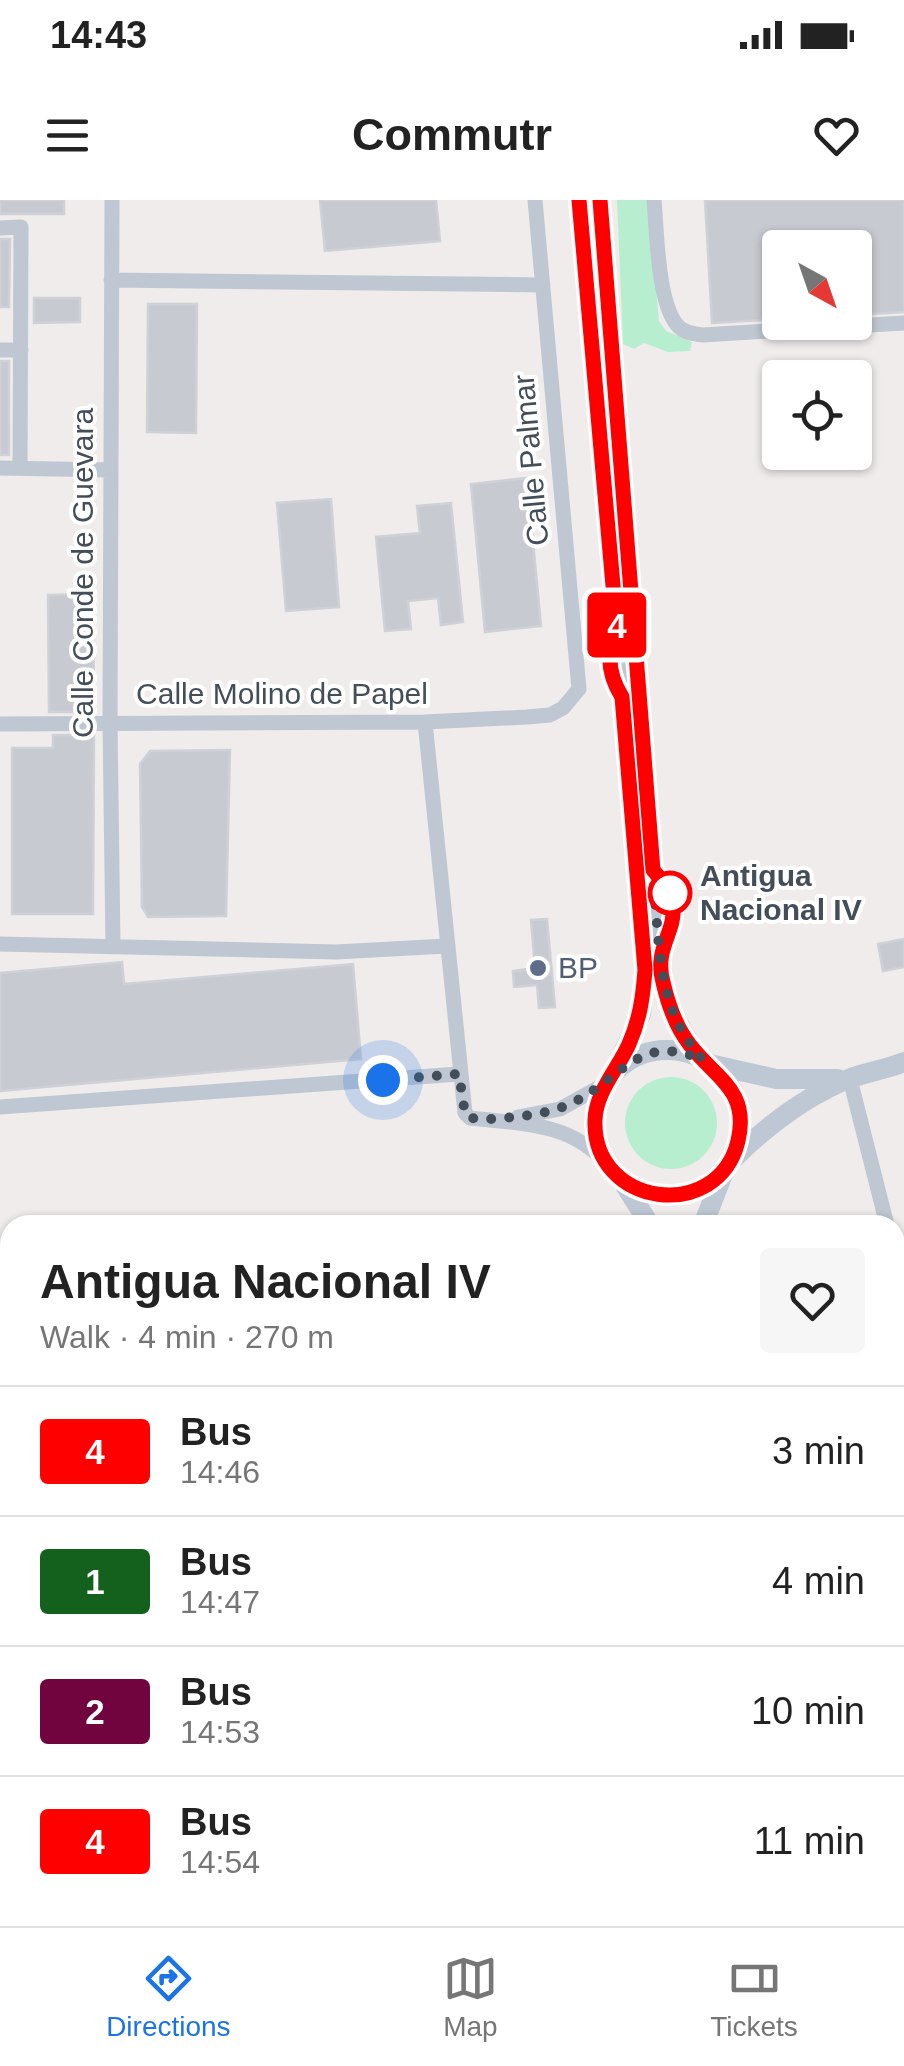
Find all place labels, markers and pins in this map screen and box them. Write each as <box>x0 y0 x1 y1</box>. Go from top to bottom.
place label: Antigua Nacional IV <box>700 859 862 926</box>
marker: Antigua Nacional IV <box>649 872 691 914</box>
place label: BP <box>558 951 598 984</box>
marker: BP <box>527 957 549 979</box>

